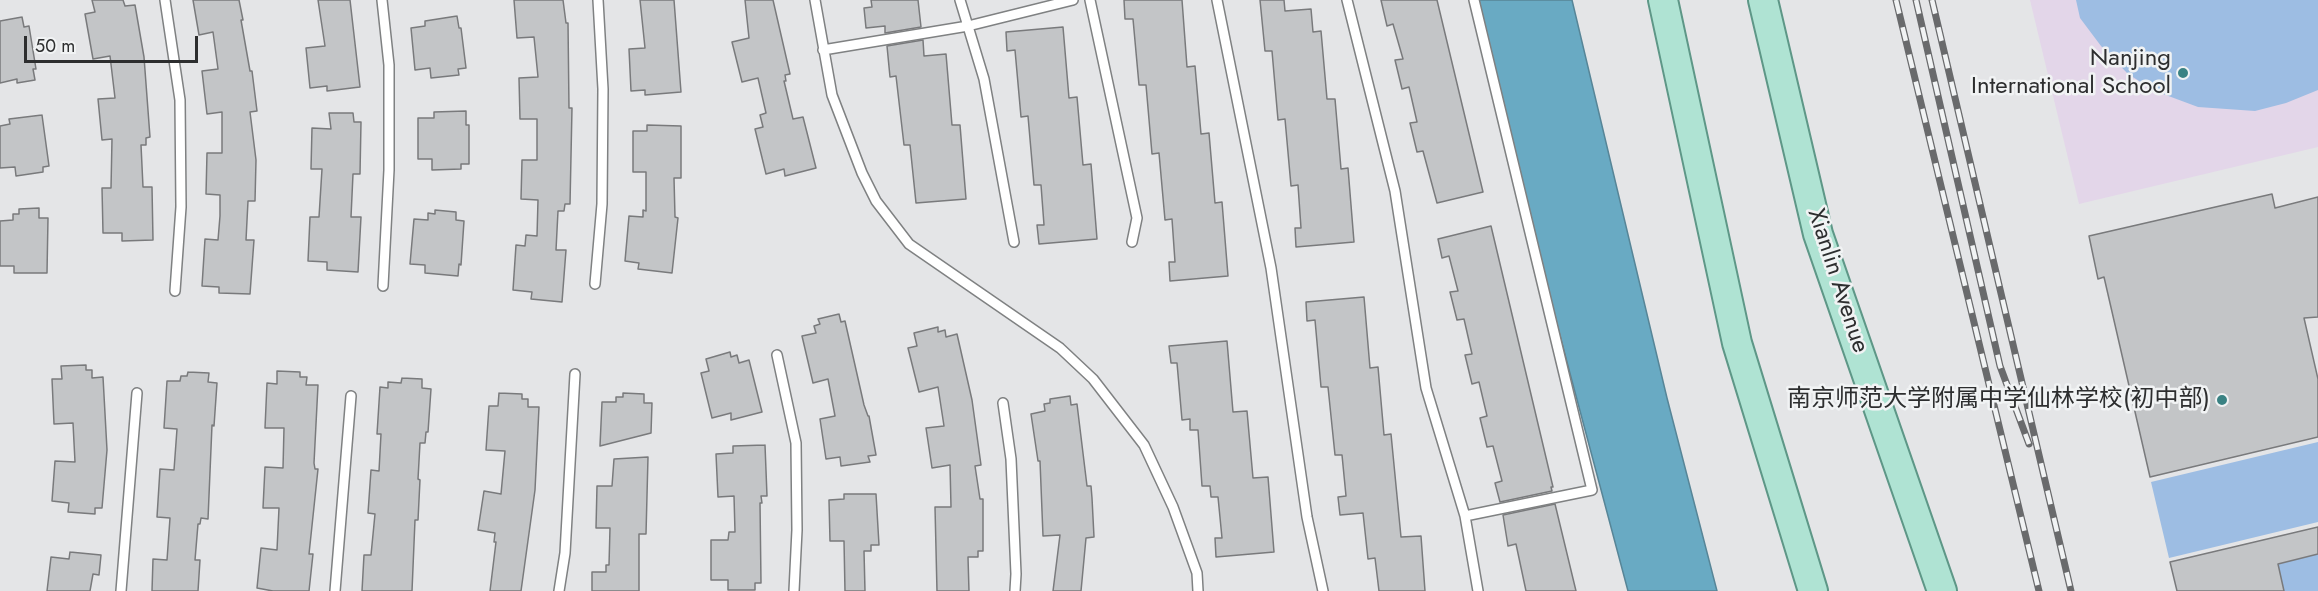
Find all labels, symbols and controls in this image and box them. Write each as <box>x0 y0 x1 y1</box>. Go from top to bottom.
scale bar <box>27 24 201 62</box>
text: 50 m <box>35 33 75 59</box>
place label: Nanjing International School <box>1971 45 2171 101</box>
marker: Nanjing International School <box>2176 66 2190 80</box>
street label: Xianlin Avenue <box>1800 205 1874 357</box>
place label: 南京师范大学附属中学仙林学校(初中部) <box>1787 386 2210 414</box>
marker: 南京师范大学附属中学仙林学校(初中部) <box>2215 393 2229 407</box>

